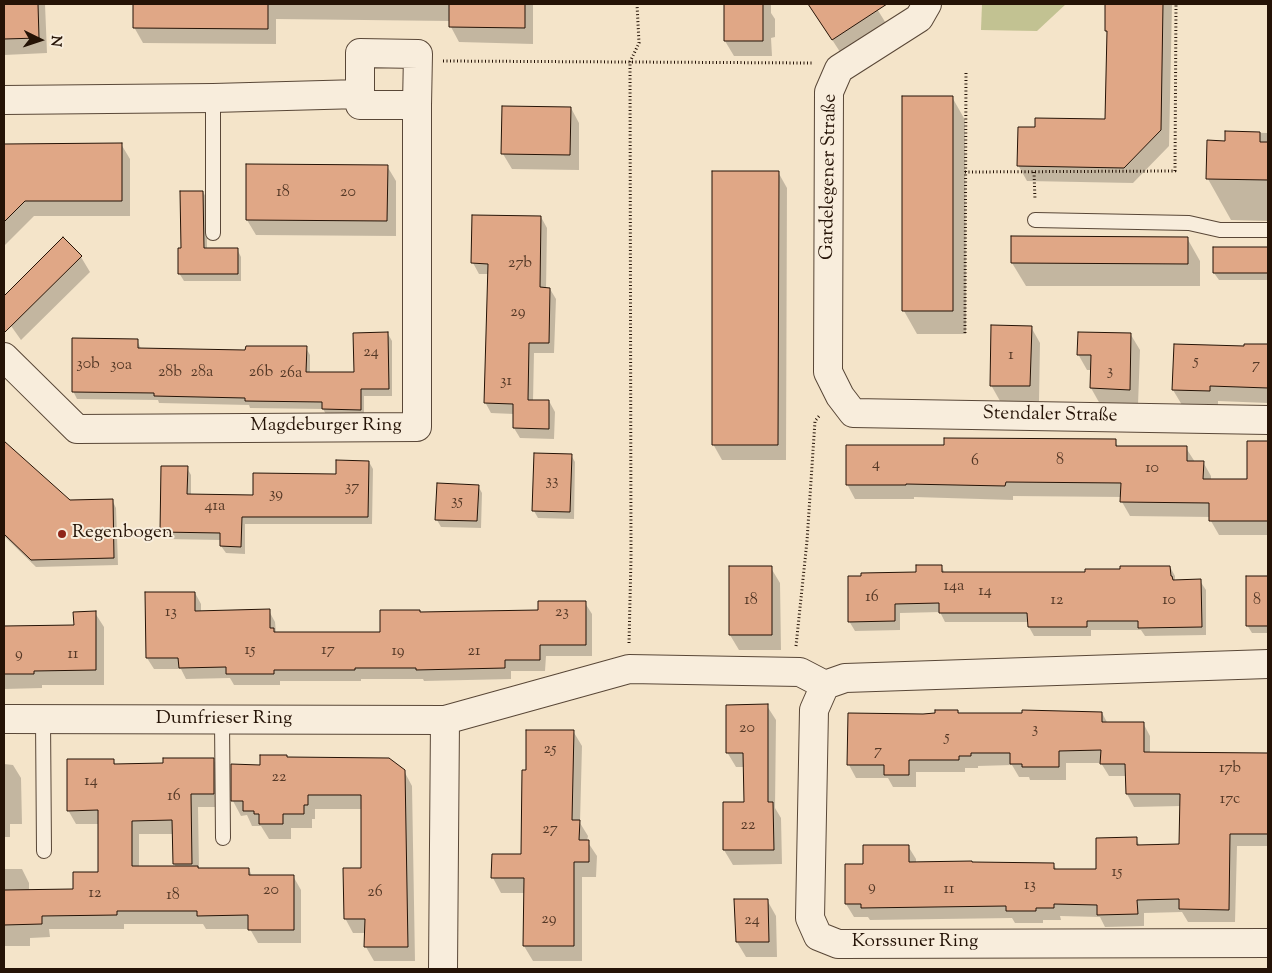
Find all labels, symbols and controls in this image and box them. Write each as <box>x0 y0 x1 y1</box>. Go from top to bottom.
north arrow <box>15 15 65 65</box>
text: N <box>45 35 65 47</box>
street label: Gardelegener Straße <box>817 94 843 260</box>
house number: 18 <box>276 183 290 203</box>
house number: 20 <box>340 183 356 203</box>
house number: 27b <box>508 254 532 274</box>
house number: 29 <box>510 303 526 323</box>
house number: 24 <box>363 343 379 363</box>
house number: 1 <box>1008 346 1014 366</box>
house number: 5 <box>1193 352 1199 372</box>
house number: 30b <box>76 355 100 375</box>
house number: 30a <box>110 356 132 376</box>
house number: 7 <box>1252 356 1260 376</box>
house number: 3 <box>1107 362 1113 382</box>
house number: 28b <box>158 363 182 383</box>
house number: 28a <box>191 363 213 383</box>
house number: 26b <box>249 363 273 383</box>
house number: 26a <box>280 364 302 384</box>
house number: 31 <box>500 372 512 392</box>
street label: Stendaler Straße <box>982 403 1118 429</box>
street label: Magdeburger Ring <box>250 416 402 438</box>
house number: 8 <box>1056 451 1064 471</box>
house number: 6 <box>971 452 979 472</box>
house number: 4 <box>872 455 880 475</box>
house number: 10 <box>1145 459 1159 479</box>
house number: 33 <box>546 472 558 492</box>
house number: 37 <box>345 478 359 498</box>
house number: 39 <box>269 485 283 505</box>
house number: 35 <box>451 492 463 512</box>
house number: 41a <box>205 497 225 517</box>
place label: Regenbogen <box>72 523 173 545</box>
marker: Regenbogen <box>56 528 68 540</box>
house number: 14a <box>944 577 964 597</box>
house number: 14 <box>978 582 992 602</box>
house number: 16 <box>865 588 879 608</box>
house number: 18 <box>744 591 758 611</box>
house number: 12 <box>1051 591 1063 611</box>
house number: 10 <box>1162 591 1176 611</box>
house number: 8 <box>1253 591 1261 611</box>
house number: 13 <box>165 603 177 623</box>
house number: 23 <box>555 603 569 623</box>
house number: 15 <box>245 641 255 661</box>
house number: 17 <box>321 641 335 661</box>
house number: 19 <box>391 642 405 662</box>
house number: 21 <box>468 642 480 662</box>
house number: 9 <box>15 645 23 665</box>
house number: 11 <box>68 645 78 665</box>
street label: Dumfrieser Ring <box>156 709 292 731</box>
house number: 20 <box>739 719 755 739</box>
house number: 3 <box>1032 720 1038 740</box>
house number: 5 <box>944 728 950 748</box>
house number: 25 <box>544 740 556 760</box>
house number: 7 <box>874 742 882 762</box>
house number: 17b <box>1219 759 1241 779</box>
house number: 22 <box>272 768 286 788</box>
house number: 14 <box>84 772 98 792</box>
house number: 16 <box>167 787 181 807</box>
house number: 17c <box>1220 790 1240 810</box>
house number: 22 <box>741 816 755 836</box>
house number: 27 <box>542 820 558 840</box>
house number: 15 <box>1112 863 1122 883</box>
house number: 13 <box>1024 876 1036 896</box>
house number: 9 <box>868 878 876 898</box>
house number: 11 <box>944 880 954 900</box>
house number: 20 <box>263 881 279 901</box>
house number: 26 <box>367 883 383 903</box>
house number: 12 <box>89 884 101 904</box>
house number: 18 <box>166 886 180 906</box>
house number: 29 <box>541 910 557 930</box>
house number: 24 <box>744 911 760 931</box>
street label: Korssuner Ring <box>852 932 978 954</box>

